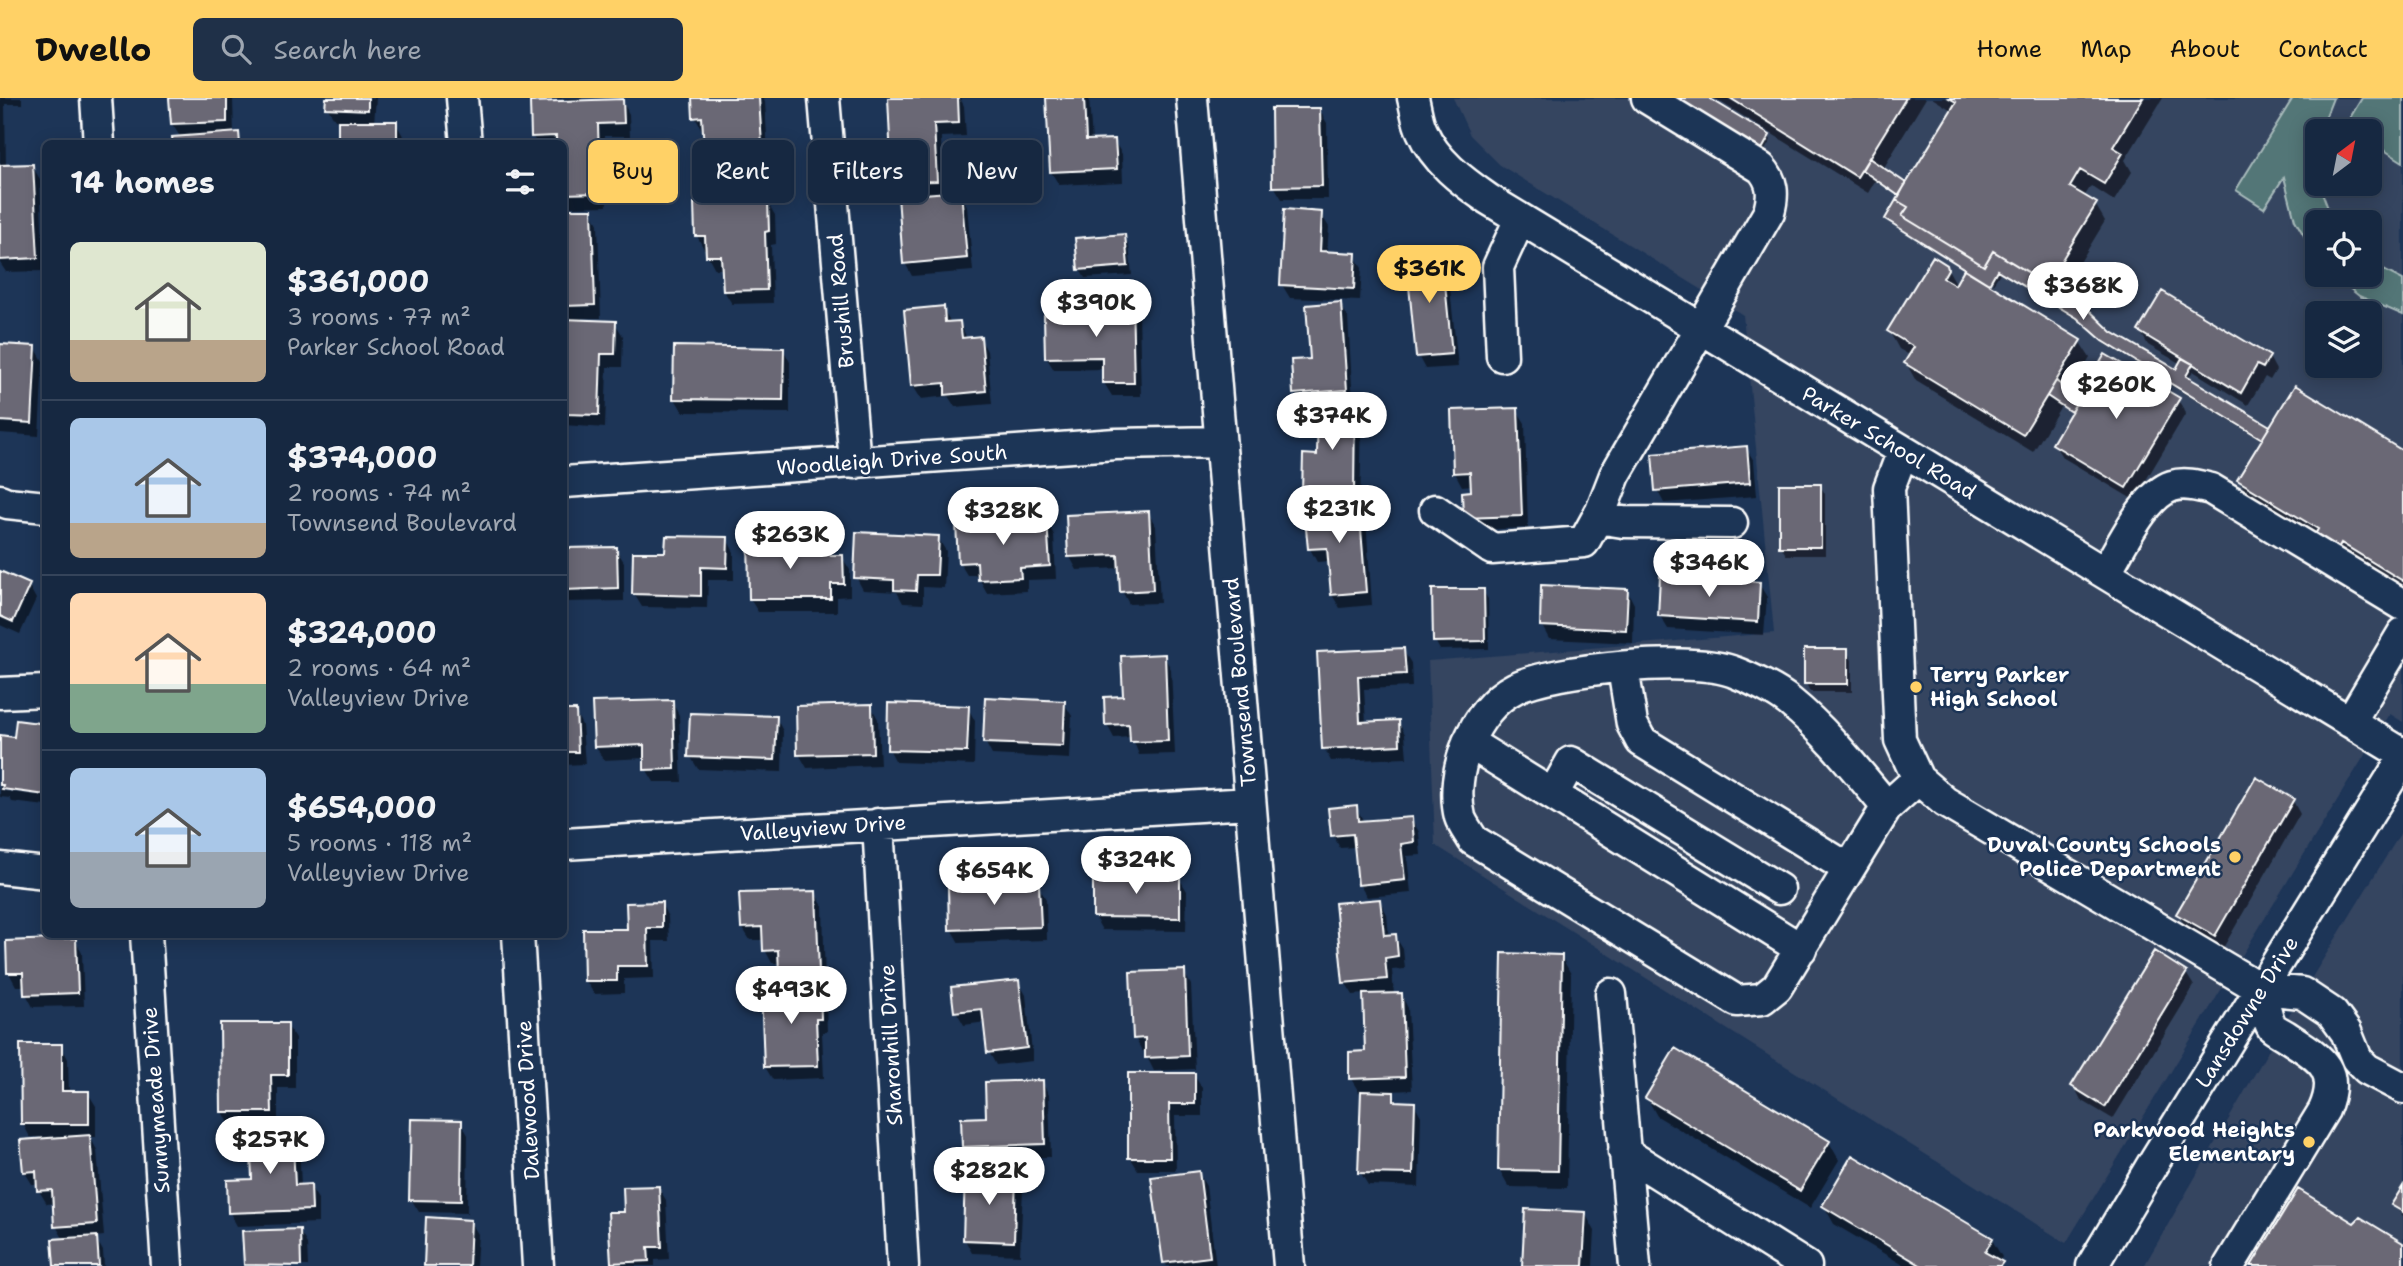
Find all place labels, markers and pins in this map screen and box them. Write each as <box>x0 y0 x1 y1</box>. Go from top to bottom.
pin: $361K <box>1380 246 1478 305</box>
pin: $368K <box>2034 262 2132 322</box>
pin: $390K <box>1047 280 1145 339</box>
pin: $260K <box>2067 362 2165 421</box>
pin: $374K <box>1283 392 1381 452</box>
pin: $231K <box>1290 486 1388 545</box>
pin: $328K <box>954 488 1052 547</box>
pin: $263K <box>741 512 839 571</box>
pin: $346K <box>1660 540 1758 599</box>
place label: Terry Parker High School <box>1930 661 2069 713</box>
marker: Terry Parker High School <box>1908 679 1924 695</box>
place label: Duval County Schools Police Department <box>1987 831 2221 883</box>
pin: $324K <box>1087 836 1185 896</box>
pin: $654K <box>945 848 1043 907</box>
marker: Duval County Schools Police Department <box>2227 849 2243 865</box>
pin: $493K <box>742 967 840 1026</box>
pin: $257K <box>221 1116 319 1176</box>
place label: Parkwood Heights Elementary <box>2093 1116 2295 1168</box>
marker: Parkwood Heights Elementary <box>2301 1134 2317 1150</box>
pin: $282K <box>940 1148 1038 1207</box>

